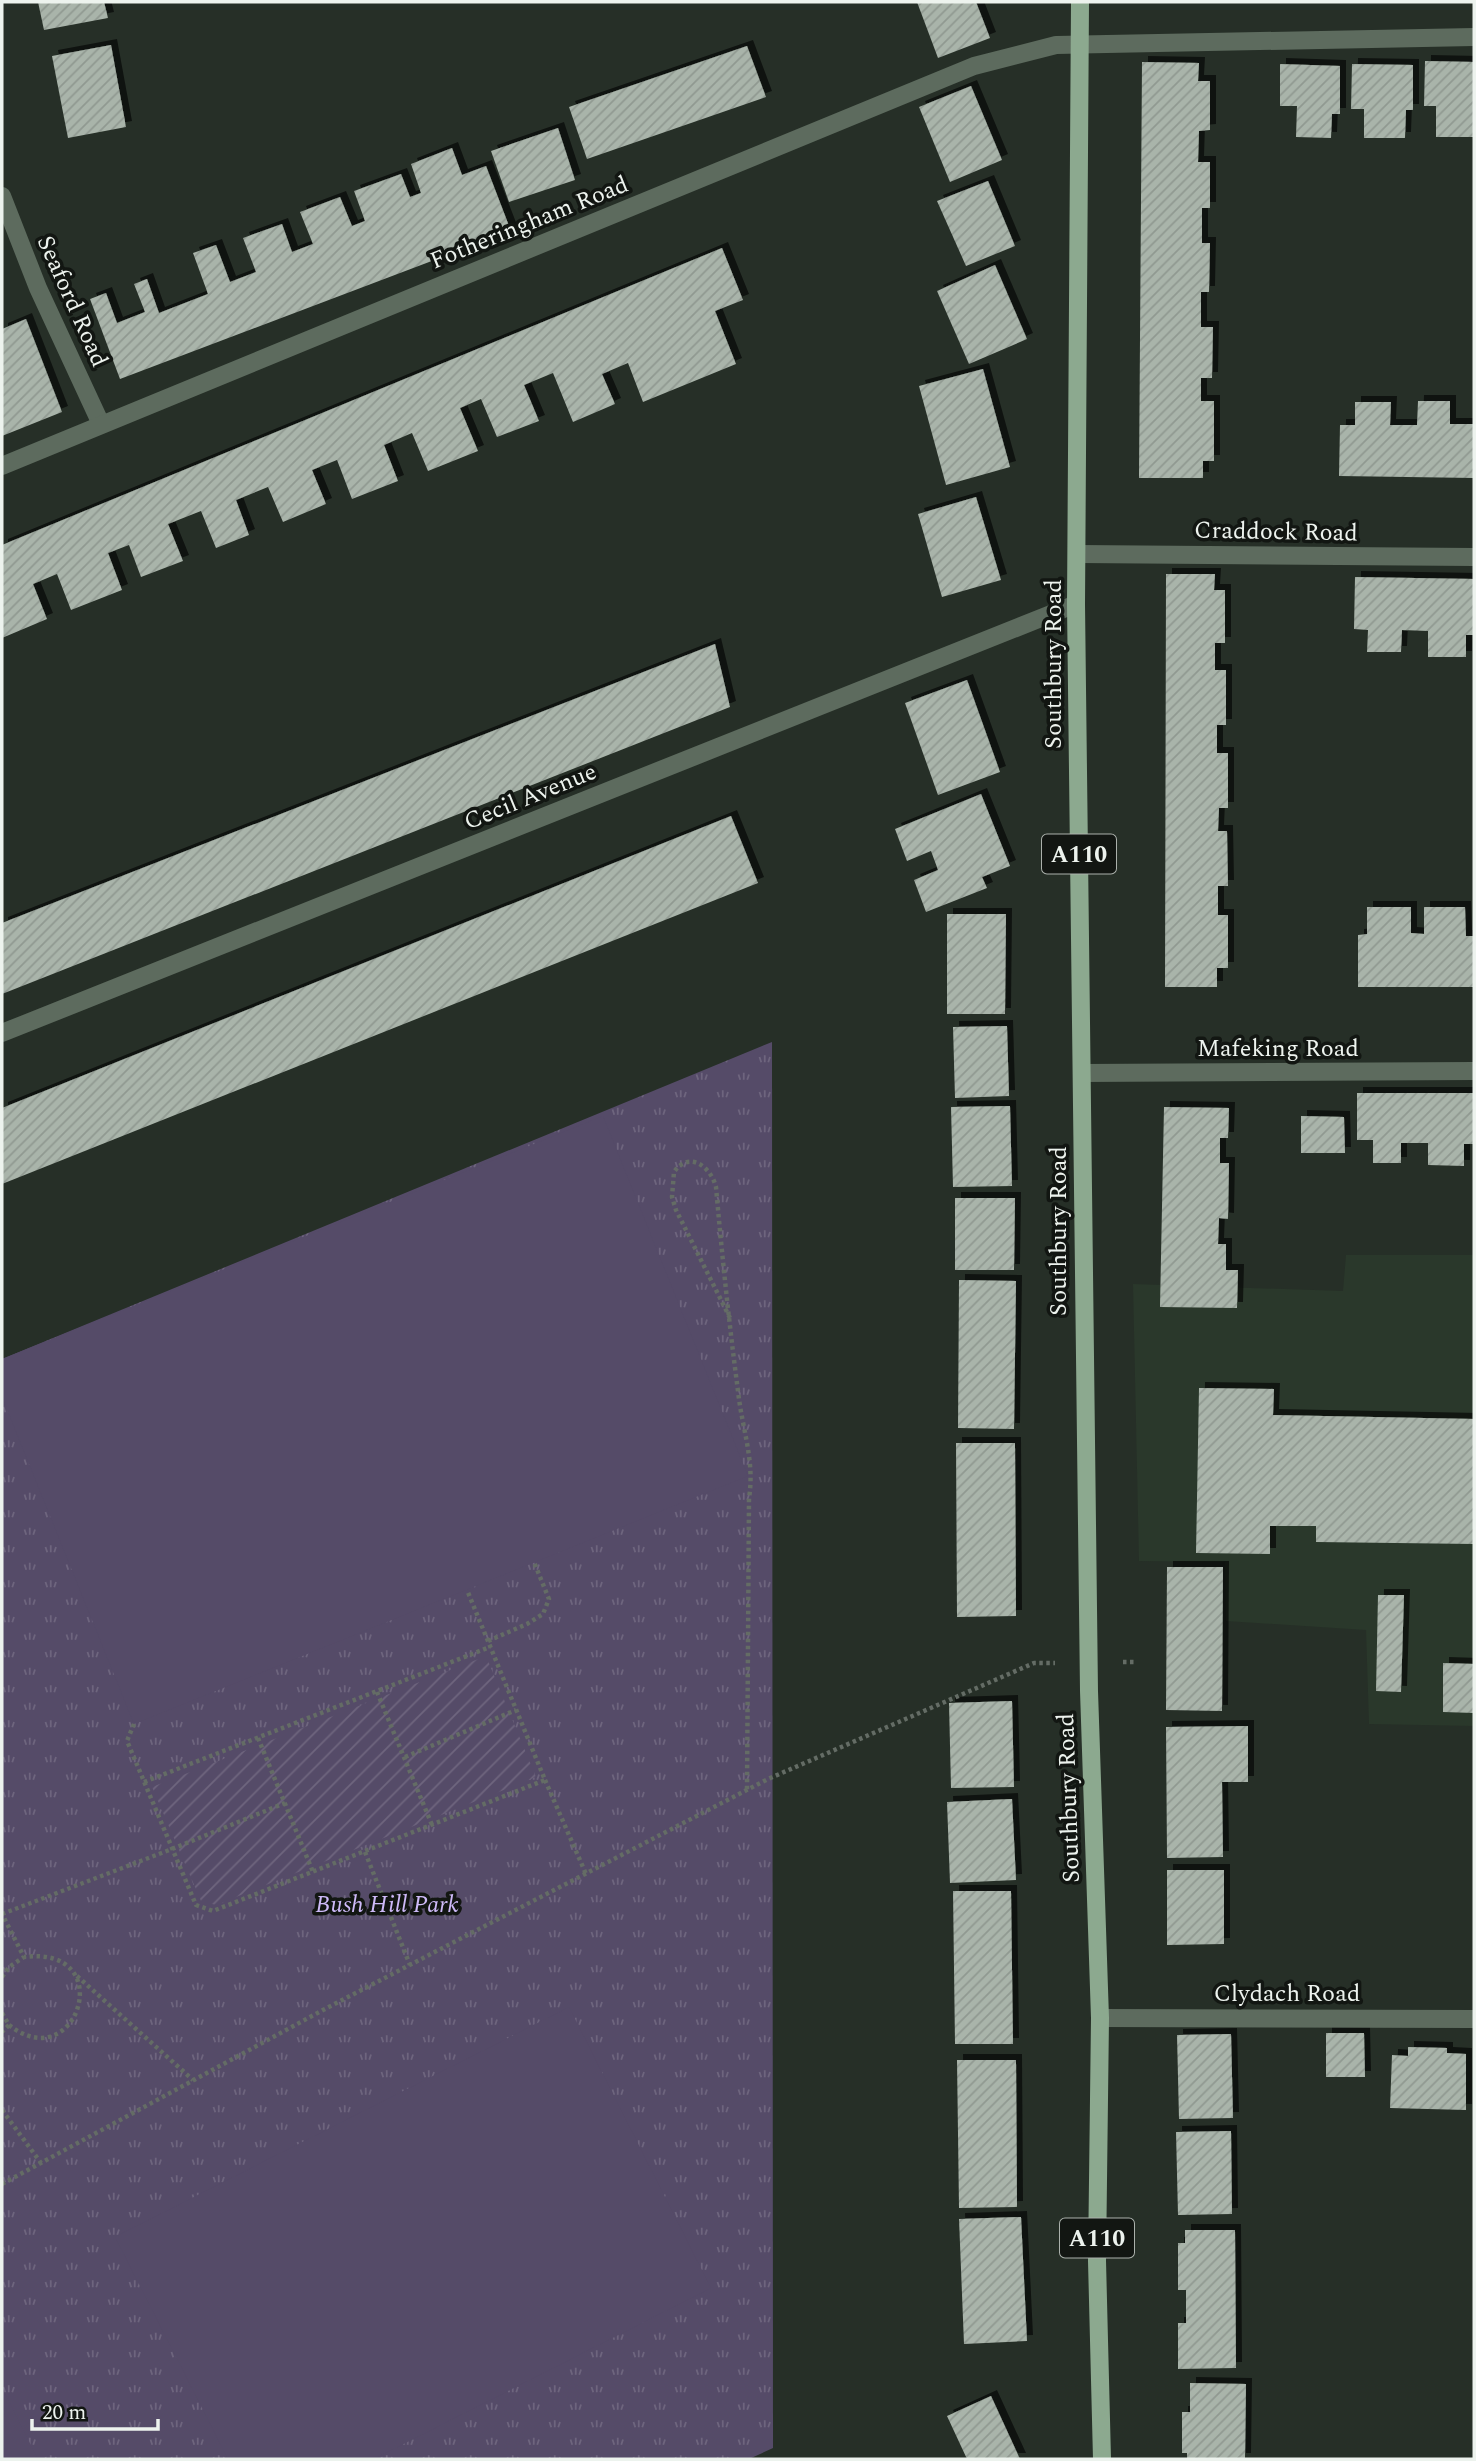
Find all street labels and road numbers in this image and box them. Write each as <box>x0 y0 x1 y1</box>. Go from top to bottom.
street label: Fotheringham Road <box>425 167 634 279</box>
street label: Seaford Road <box>27 230 117 373</box>
street label: Craddock Road <box>1194 513 1358 551</box>
street label: Southbury Road <box>1036 579 1072 749</box>
street label: Cecil Avenue <box>459 754 602 840</box>
road number: A110 <box>1042 834 1116 874</box>
street label: Mafeking Road <box>1197 1031 1359 1067</box>
street label: Southbury Road <box>1041 1146 1077 1316</box>
street label: Southbury Road <box>1048 1712 1090 1884</box>
street label: Clydach Road <box>1214 1976 1360 2012</box>
road number: A110 <box>1060 2218 1134 2258</box>

